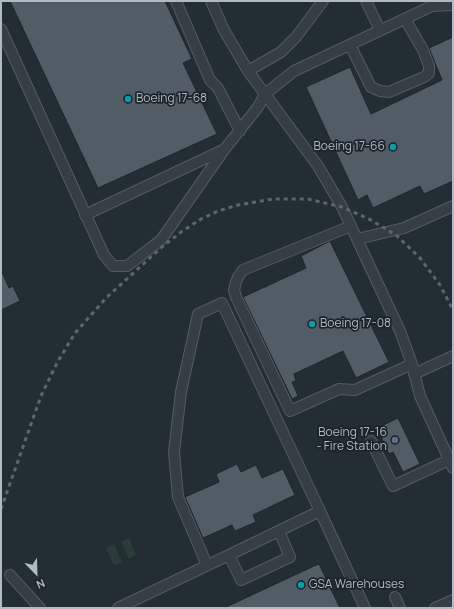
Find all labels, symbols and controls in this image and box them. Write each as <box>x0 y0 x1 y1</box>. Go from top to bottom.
place label: Boeing 17-68 <box>136 92 207 106</box>
marker: Boeing 17-68 <box>123 94 133 104</box>
place label: Boeing 17-66 <box>313 140 385 154</box>
marker: Boeing 17-66 <box>388 142 398 152</box>
place label: Boeing 17-08 <box>320 317 391 331</box>
marker: Boeing 17-08 <box>307 319 317 329</box>
place label: Boeing 17-16 - Fire Station <box>316 426 387 454</box>
marker: Boeing 17-16 - Fire Station <box>390 435 400 445</box>
north arrow <box>16 553 56 593</box>
text: N <box>34 576 47 593</box>
place label: GSA Warehouses <box>309 578 404 592</box>
marker: GSA Warehouses <box>296 580 306 590</box>

